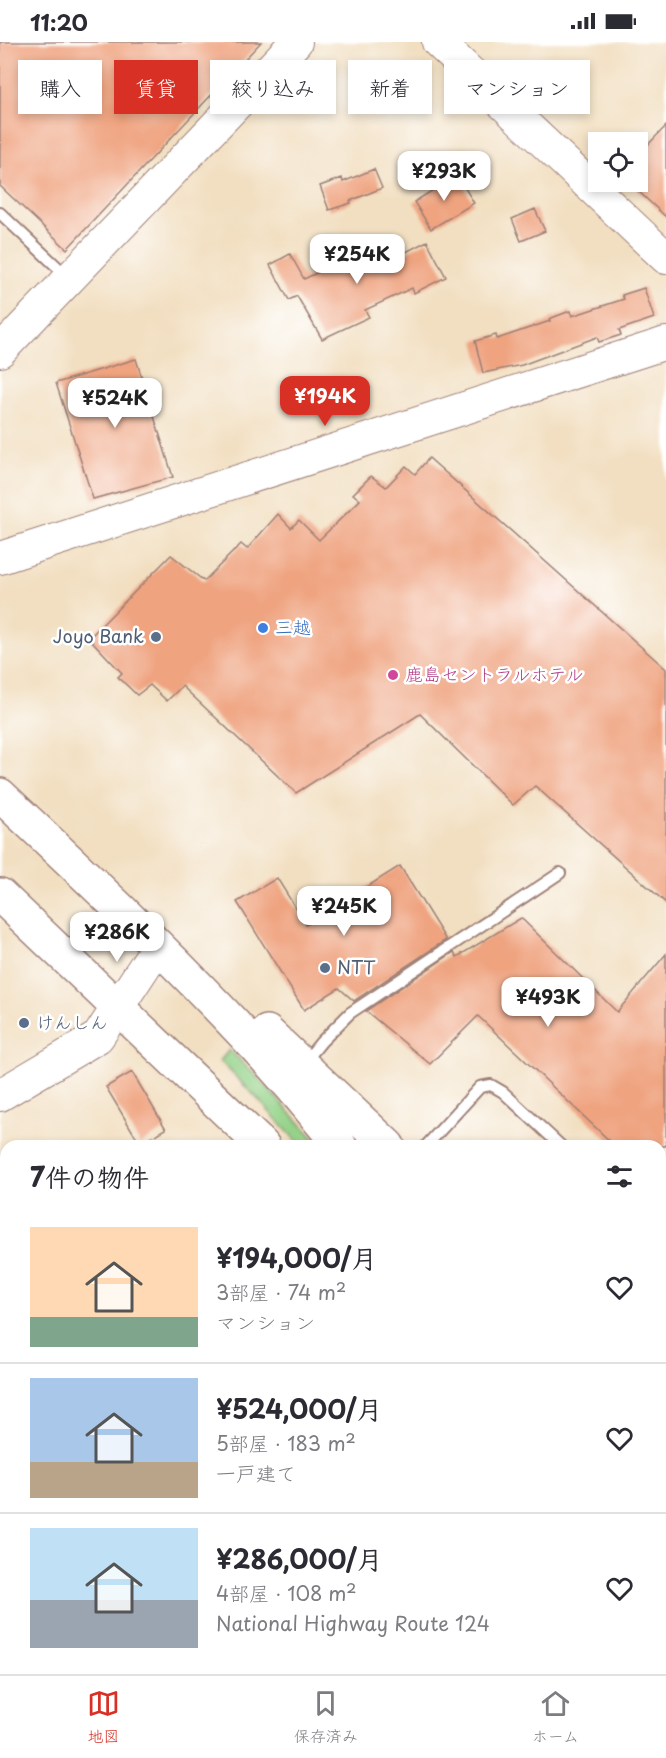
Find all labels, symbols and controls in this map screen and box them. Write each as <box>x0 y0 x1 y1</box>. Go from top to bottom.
text: 11:20 <box>30 5 88 38</box>
chip: 購入 <box>18 60 102 114</box>
chip: 賃貸 <box>114 60 198 114</box>
chip: 絞り込み <box>210 60 336 114</box>
chip: 新着 <box>348 60 432 114</box>
chip: マンション <box>444 60 590 114</box>
map controls <box>588 132 648 192</box>
button: locate <box>588 132 648 192</box>
pin: ¥293K <box>402 151 486 202</box>
text: ¥293K <box>412 155 476 185</box>
pin: ¥254K <box>315 234 399 285</box>
text: ¥254K <box>324 238 390 268</box>
pin: ¥194K <box>283 376 367 427</box>
pin: ¥524K <box>73 378 157 429</box>
text: ¥194K <box>294 380 356 410</box>
text: ¥524K <box>82 382 148 412</box>
place label: 三越 <box>275 613 311 640</box>
marker: 三越 <box>256 621 270 635</box>
place label: Joyo Bank <box>53 622 144 649</box>
marker: Joyo Bank <box>149 630 163 644</box>
place label: 鹿島セントラルホテル <box>405 660 584 687</box>
marker: 鹿島セントラルホテル <box>386 668 400 682</box>
pin: ¥245K <box>302 886 386 937</box>
text: ¥245K <box>311 890 377 920</box>
pin: ¥286K <box>75 912 159 963</box>
text: ¥286K <box>84 916 150 946</box>
place label: NTT <box>337 953 376 980</box>
marker: NTT <box>318 961 332 975</box>
pin: ¥493K <box>506 977 590 1028</box>
text: ¥493K <box>515 981 581 1011</box>
place label: けんしん <box>36 1008 108 1035</box>
marker: けんしん <box>17 1016 31 1030</box>
text: 7件の物件 <box>30 1157 149 1196</box>
icon: filters <box>603 1160 636 1193</box>
text: ¥194,000/月 <box>216 1238 377 1277</box>
icon: home <box>78 1251 150 1323</box>
icon: heart <box>603 1271 636 1304</box>
text: 3部屋 · 74 m² <box>216 1277 346 1307</box>
text: マンション <box>216 1307 315 1337</box>
text: ¥524,000/月 <box>216 1389 382 1428</box>
icon: home <box>78 1402 150 1474</box>
icon: heart <box>603 1422 636 1455</box>
text: 5部屋 · 183 m² <box>216 1428 356 1458</box>
text: 一戸建て <box>216 1458 296 1488</box>
text: ¥286,000/月 <box>216 1539 383 1578</box>
icon: home <box>78 1552 150 1624</box>
icon: heart <box>603 1572 636 1605</box>
text: 4部屋 · 108 m² <box>216 1578 357 1608</box>
text: National Highway Route 124 <box>216 1608 490 1638</box>
tab: 地図 <box>87 1687 120 1747</box>
tab: 保存済み <box>294 1687 358 1747</box>
tab: ホーム <box>532 1687 579 1747</box>

